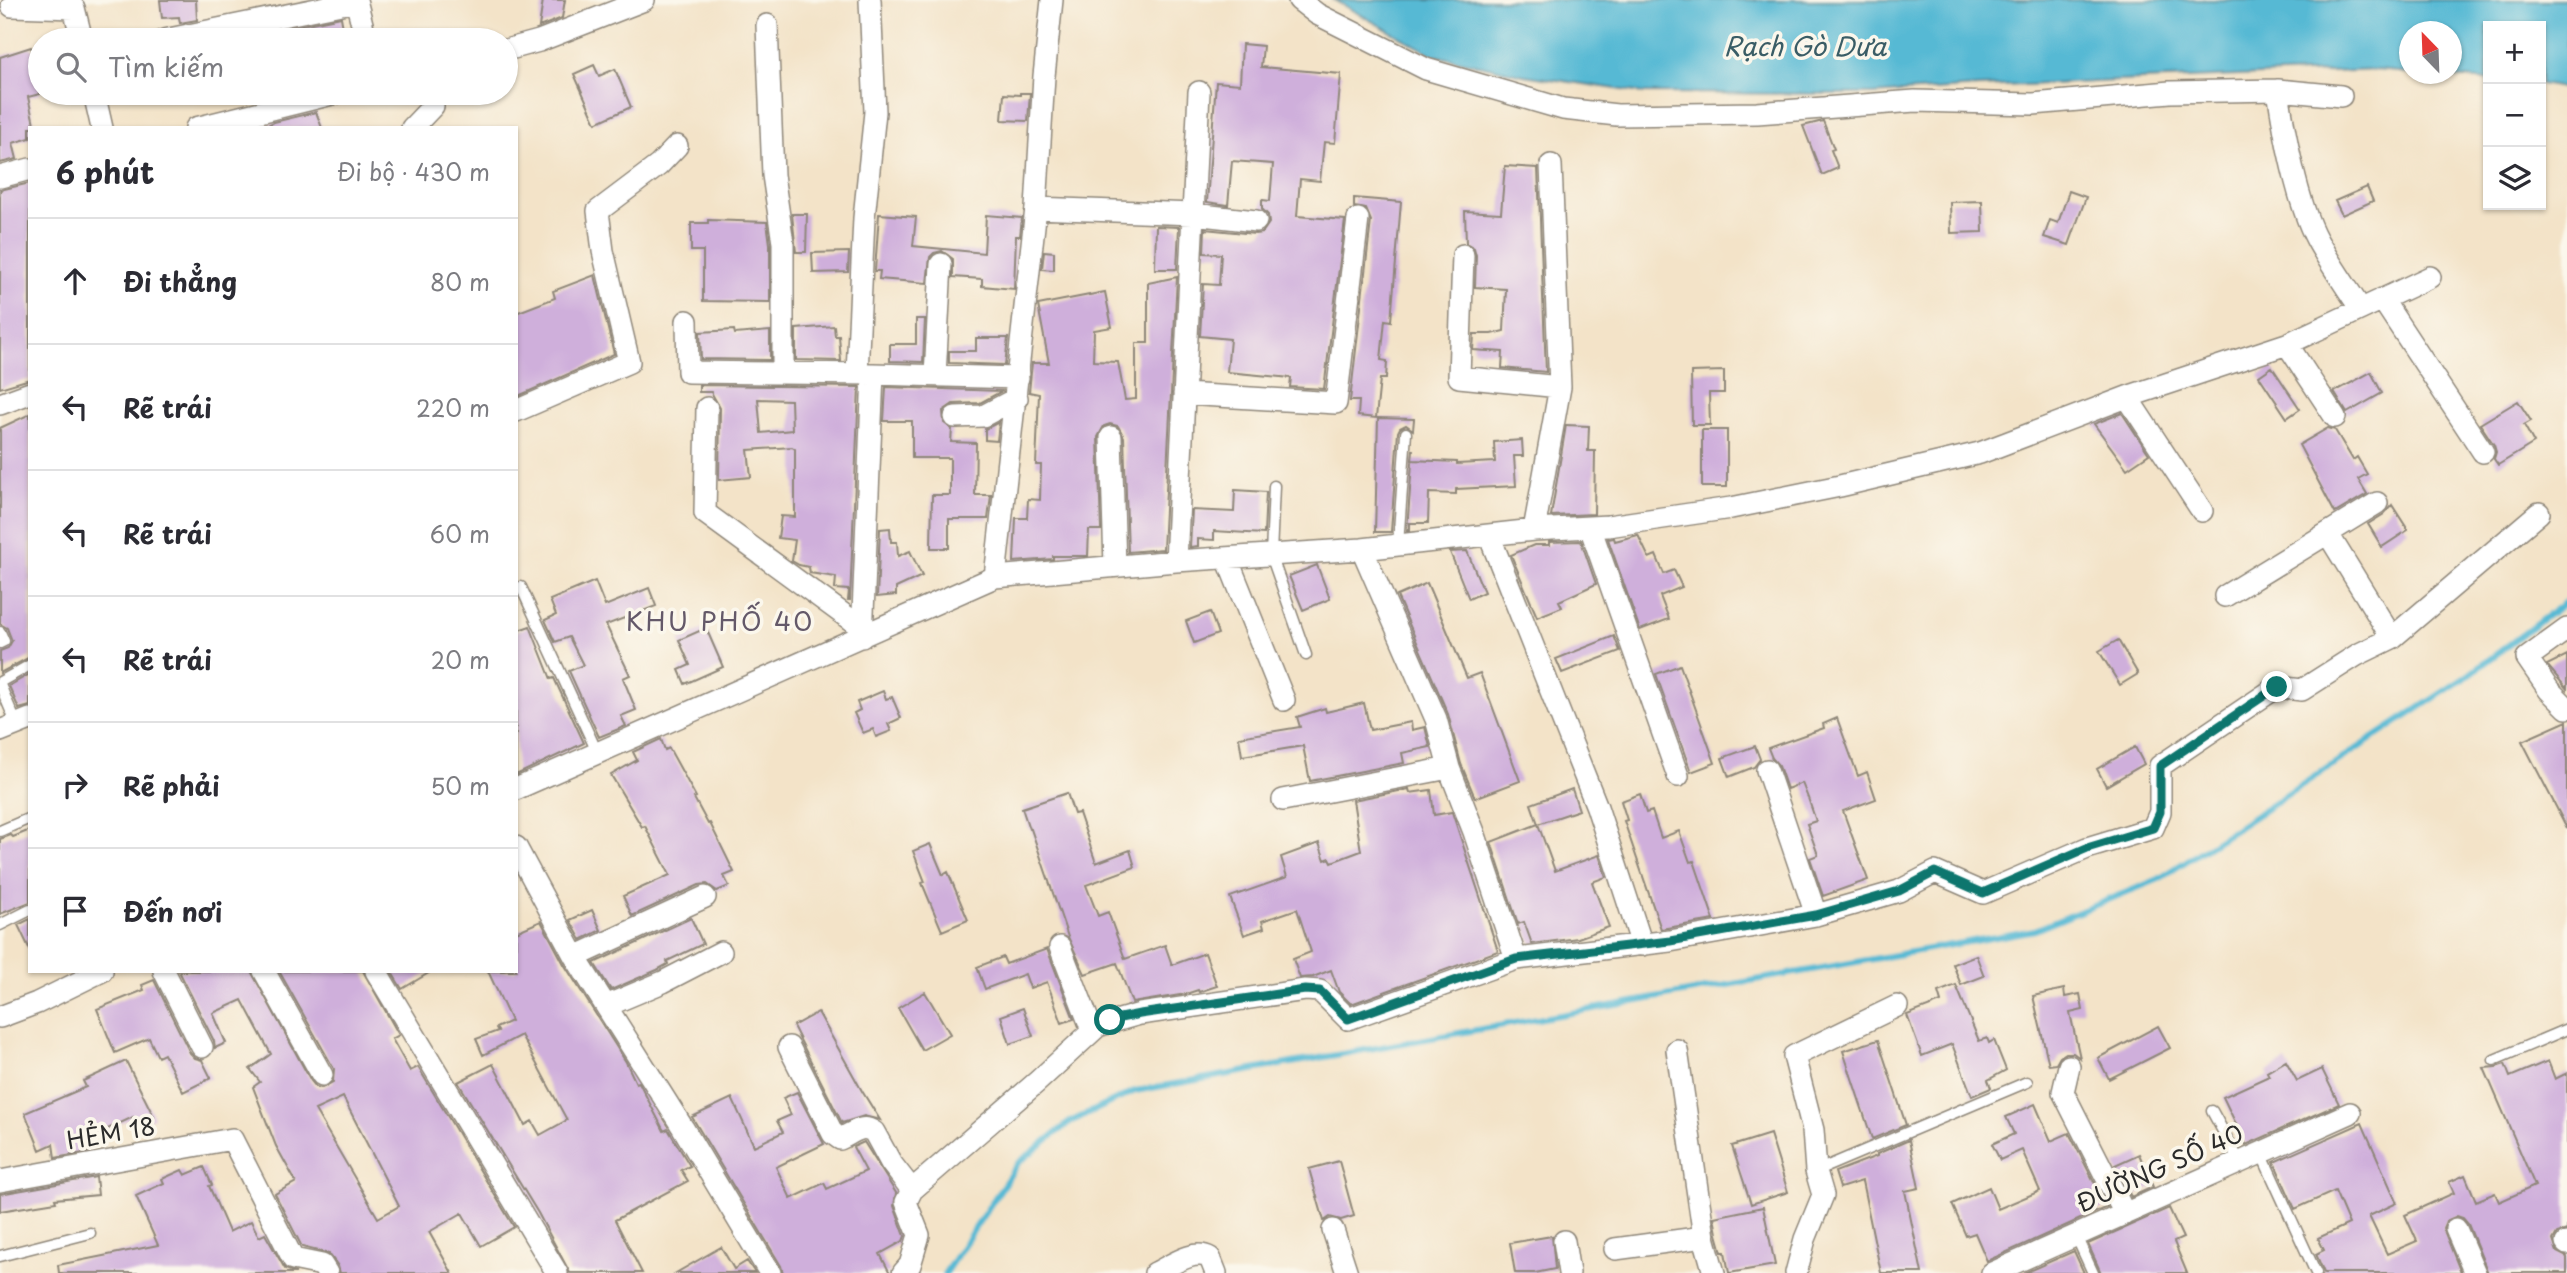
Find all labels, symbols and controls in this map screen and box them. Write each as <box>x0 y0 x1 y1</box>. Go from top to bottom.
north arrow <box>2399 21 2462 84</box>
map controls <box>2483 21 2546 210</box>
button: + <box>2483 21 2546 84</box>
water label: Rạch Gò Dưa <box>1724 26 1887 65</box>
search box <box>28 28 518 105</box>
text: Tìm kiếm <box>108 47 224 86</box>
icon: search <box>52 48 90 86</box>
button: − <box>2483 84 2546 147</box>
button: layers <box>2483 147 2546 210</box>
text: 6 phút <box>56 149 154 194</box>
text: Đi bộ · 430 m <box>337 154 490 189</box>
icon: ahead <box>56 262 94 300</box>
text: Đi thẳng <box>123 262 237 301</box>
text: 80 m <box>430 264 490 299</box>
icon: left <box>56 388 94 426</box>
text: Rẽ trái <box>123 388 212 427</box>
text: 220 m <box>416 390 490 425</box>
icon: left <box>56 514 94 552</box>
text: Rẽ trái <box>123 514 212 553</box>
text: 60 m <box>430 516 490 551</box>
district label: KHU PHỐ 40 <box>626 601 814 640</box>
icon: left <box>56 640 94 678</box>
text: Rẽ trái <box>123 640 212 679</box>
text: 20 m <box>431 642 490 677</box>
route end <box>2261 671 2292 702</box>
icon: right <box>56 766 94 804</box>
text: Rẽ phải <box>123 766 220 805</box>
text: 50 m <box>430 768 490 803</box>
icon: arrive <box>56 892 94 930</box>
text: Đến nơi <box>123 892 222 931</box>
route start <box>1094 1004 1125 1035</box>
street label: HẺM 18 <box>64 1107 158 1157</box>
street label: ĐƯỜNG SỐ 40 <box>2070 1114 2248 1220</box>

